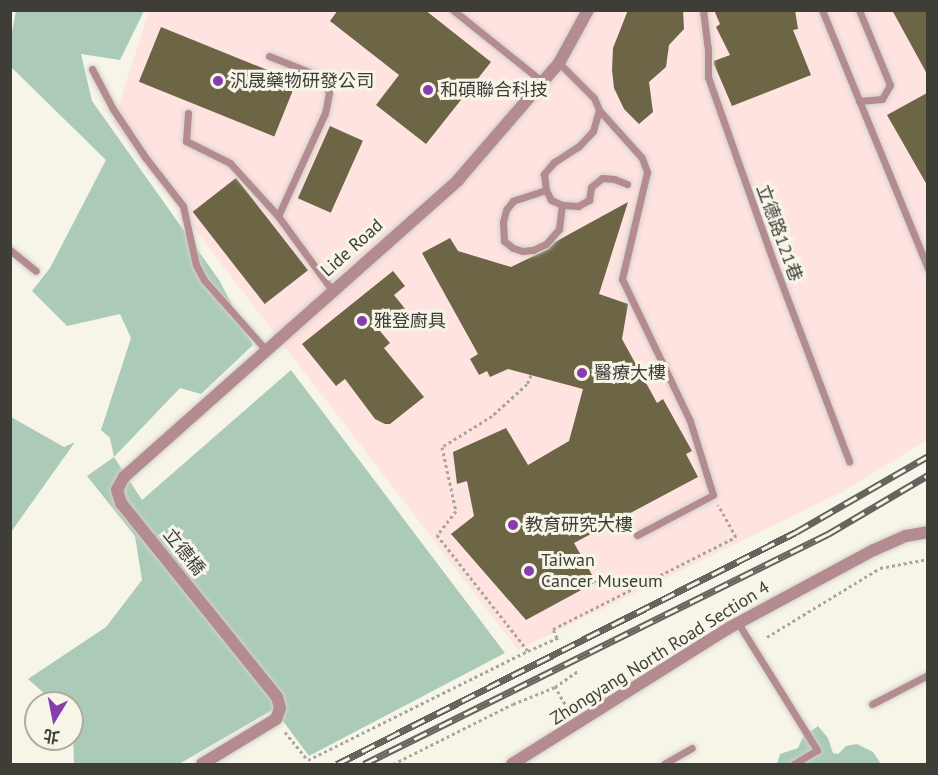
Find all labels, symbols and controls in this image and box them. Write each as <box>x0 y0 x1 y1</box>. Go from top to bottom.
place label: 汎晟藥物研發公司 <box>230 70 374 92</box>
marker: 汎晟藥物研發公司 <box>211 74 225 88</box>
place label: 和碩聯合科技 <box>440 79 548 101</box>
marker: 和碩聯合科技 <box>421 83 435 97</box>
street label: 立德路121巷 <box>752 182 806 284</box>
street label: Lide Road <box>317 215 387 281</box>
place label: 雅登廚具 <box>374 310 446 332</box>
marker: 雅登廚具 <box>355 314 369 328</box>
place label: 醫療大樓 <box>594 362 666 384</box>
marker: 醫療大樓 <box>575 366 589 380</box>
place label: 教育研究大樓 <box>525 514 633 536</box>
marker: 教育研究大樓 <box>506 518 520 532</box>
street label: 立德橋 <box>159 524 209 580</box>
place label: Taiwan Cancer Museum <box>541 550 662 592</box>
marker: Taiwan Cancer Museum <box>522 564 536 578</box>
street label: Zhongyang North Road Section 4 <box>546 576 774 730</box>
north arrow <box>24 691 84 751</box>
text: 北 <box>42 726 61 748</box>

